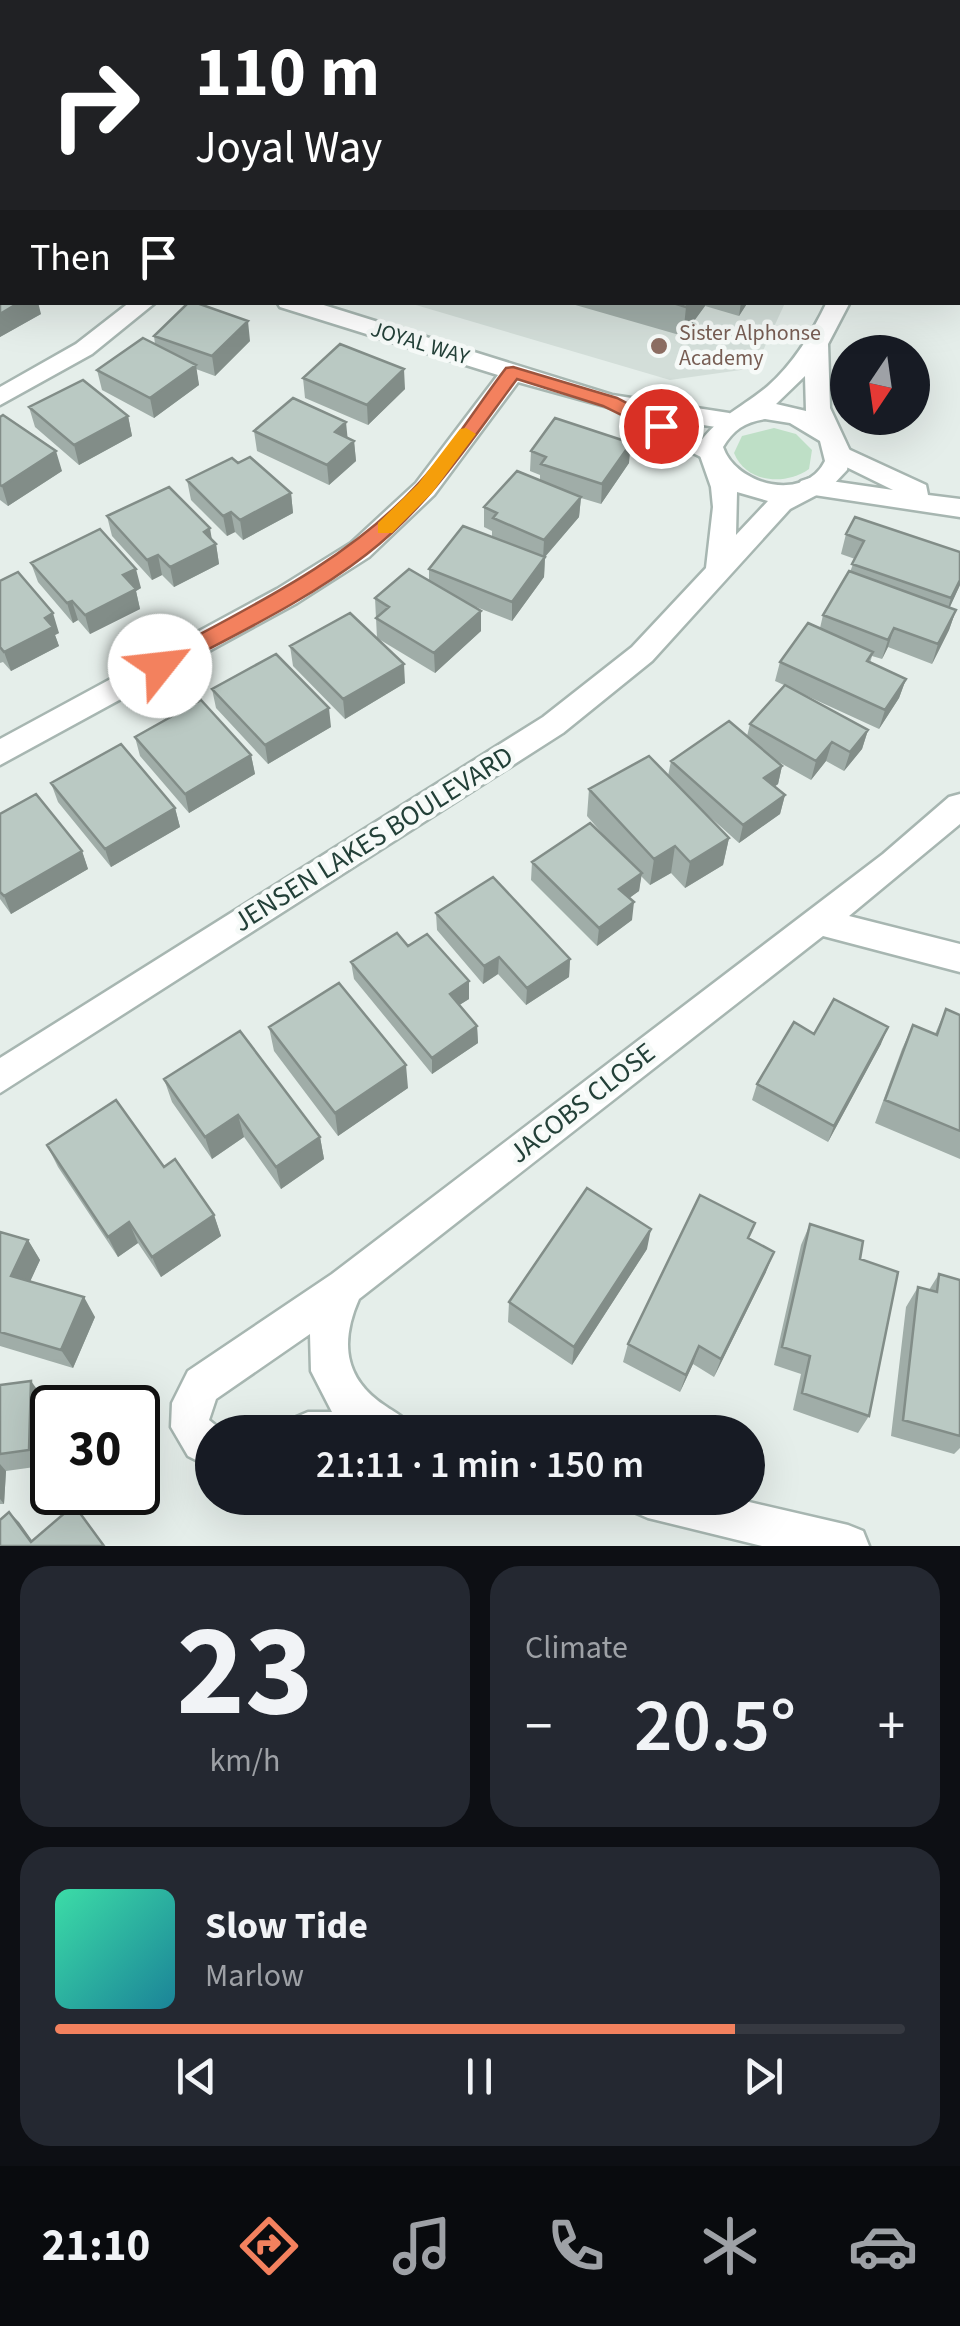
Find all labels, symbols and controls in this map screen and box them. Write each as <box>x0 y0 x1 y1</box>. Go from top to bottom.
text: 110 m <box>195 23 380 123</box>
icon: right <box>30 40 160 170</box>
text: Joyal Way <box>195 116 382 180</box>
icon: arrive <box>131 230 186 285</box>
text: Then <box>30 231 111 285</box>
street label: JOYAL WAY <box>367 313 474 373</box>
place label: Sister Alphonse Academy <box>679 317 821 374</box>
marker: Sister Alphonse Academy <box>648 335 670 357</box>
north arrow <box>830 335 930 435</box>
map controls <box>830 335 930 435</box>
pin <box>619 384 704 469</box>
icon: arrive <box>634 399 689 454</box>
position arrow <box>108 614 212 718</box>
street label: JENSEN LAKES BOULEVARD <box>225 736 521 942</box>
street label: JACOBS CLOSE <box>500 1033 664 1173</box>
speed limit sign: 30 <box>30 1385 160 1515</box>
text: 21:11 · 1 min · 150 m <box>316 1438 644 1492</box>
text: 23 <box>176 1580 314 1765</box>
text: Climate <box>525 1625 628 1671</box>
text: 20.5° <box>634 1673 796 1780</box>
text: − <box>525 1688 552 1766</box>
text: + <box>878 1688 905 1766</box>
text: km/h <box>210 1738 280 1784</box>
text: Slow Tide <box>205 1899 368 1953</box>
text: Marlow <box>205 1953 304 1999</box>
icon: previous <box>169 2049 224 2104</box>
icon: pause <box>452 2049 507 2104</box>
icon: next <box>736 2049 791 2104</box>
icon: directions <box>234 2211 304 2281</box>
icon: music <box>387 2211 457 2281</box>
icon: phone <box>541 2211 611 2281</box>
icon: climate <box>695 2211 765 2281</box>
icon: car <box>848 2211 918 2281</box>
text: 21:10 <box>42 2214 150 2278</box>

